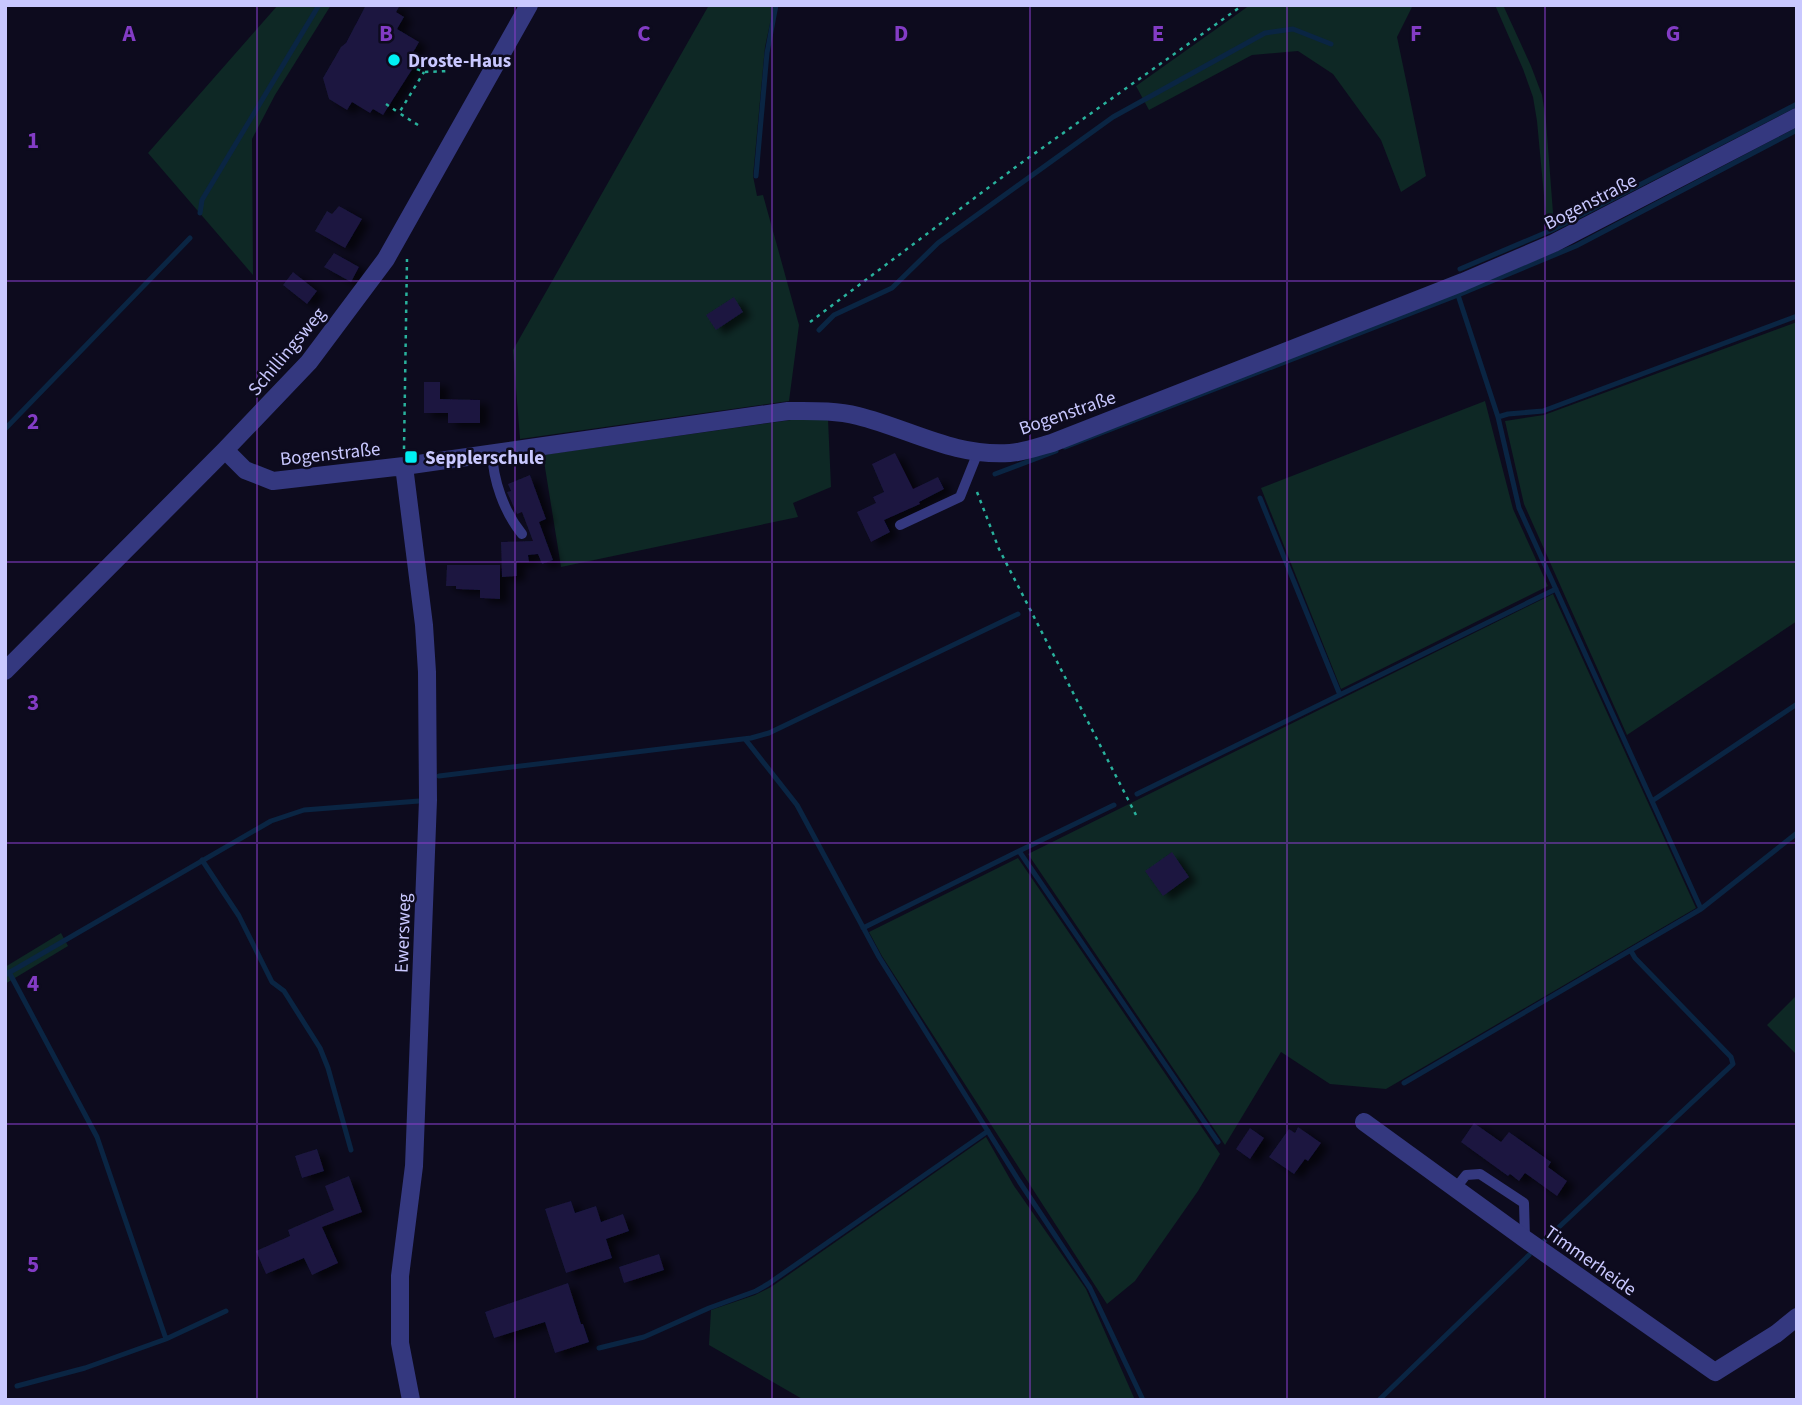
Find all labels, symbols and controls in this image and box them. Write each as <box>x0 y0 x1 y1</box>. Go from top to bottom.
text: A <box>121 17 136 50</box>
text: B <box>379 17 393 50</box>
text: C <box>637 17 651 50</box>
text: D <box>894 17 908 50</box>
text: E <box>1152 17 1164 50</box>
text: F <box>1410 17 1422 50</box>
text: G <box>1666 17 1680 50</box>
place label: Droste-Haus <box>408 48 511 75</box>
marker: Droste-Haus <box>386 52 402 68</box>
text: 1 <box>27 124 39 157</box>
street label: Bogenstraße <box>1540 167 1642 237</box>
street label: Schillingsweg <box>242 301 333 402</box>
street label: Bogenstraße <box>1015 384 1119 443</box>
text: 2 <box>27 405 39 438</box>
street label: Bogenstraße <box>279 436 382 473</box>
place label: Sepplerschule <box>425 445 544 472</box>
marker: Sepplerschule <box>403 449 419 465</box>
text: 3 <box>27 686 39 719</box>
street label: Ewersweg <box>389 892 418 973</box>
text: 4 <box>27 967 39 1000</box>
street label: Timmerheide <box>1539 1220 1642 1303</box>
text: 5 <box>27 1248 39 1281</box>

